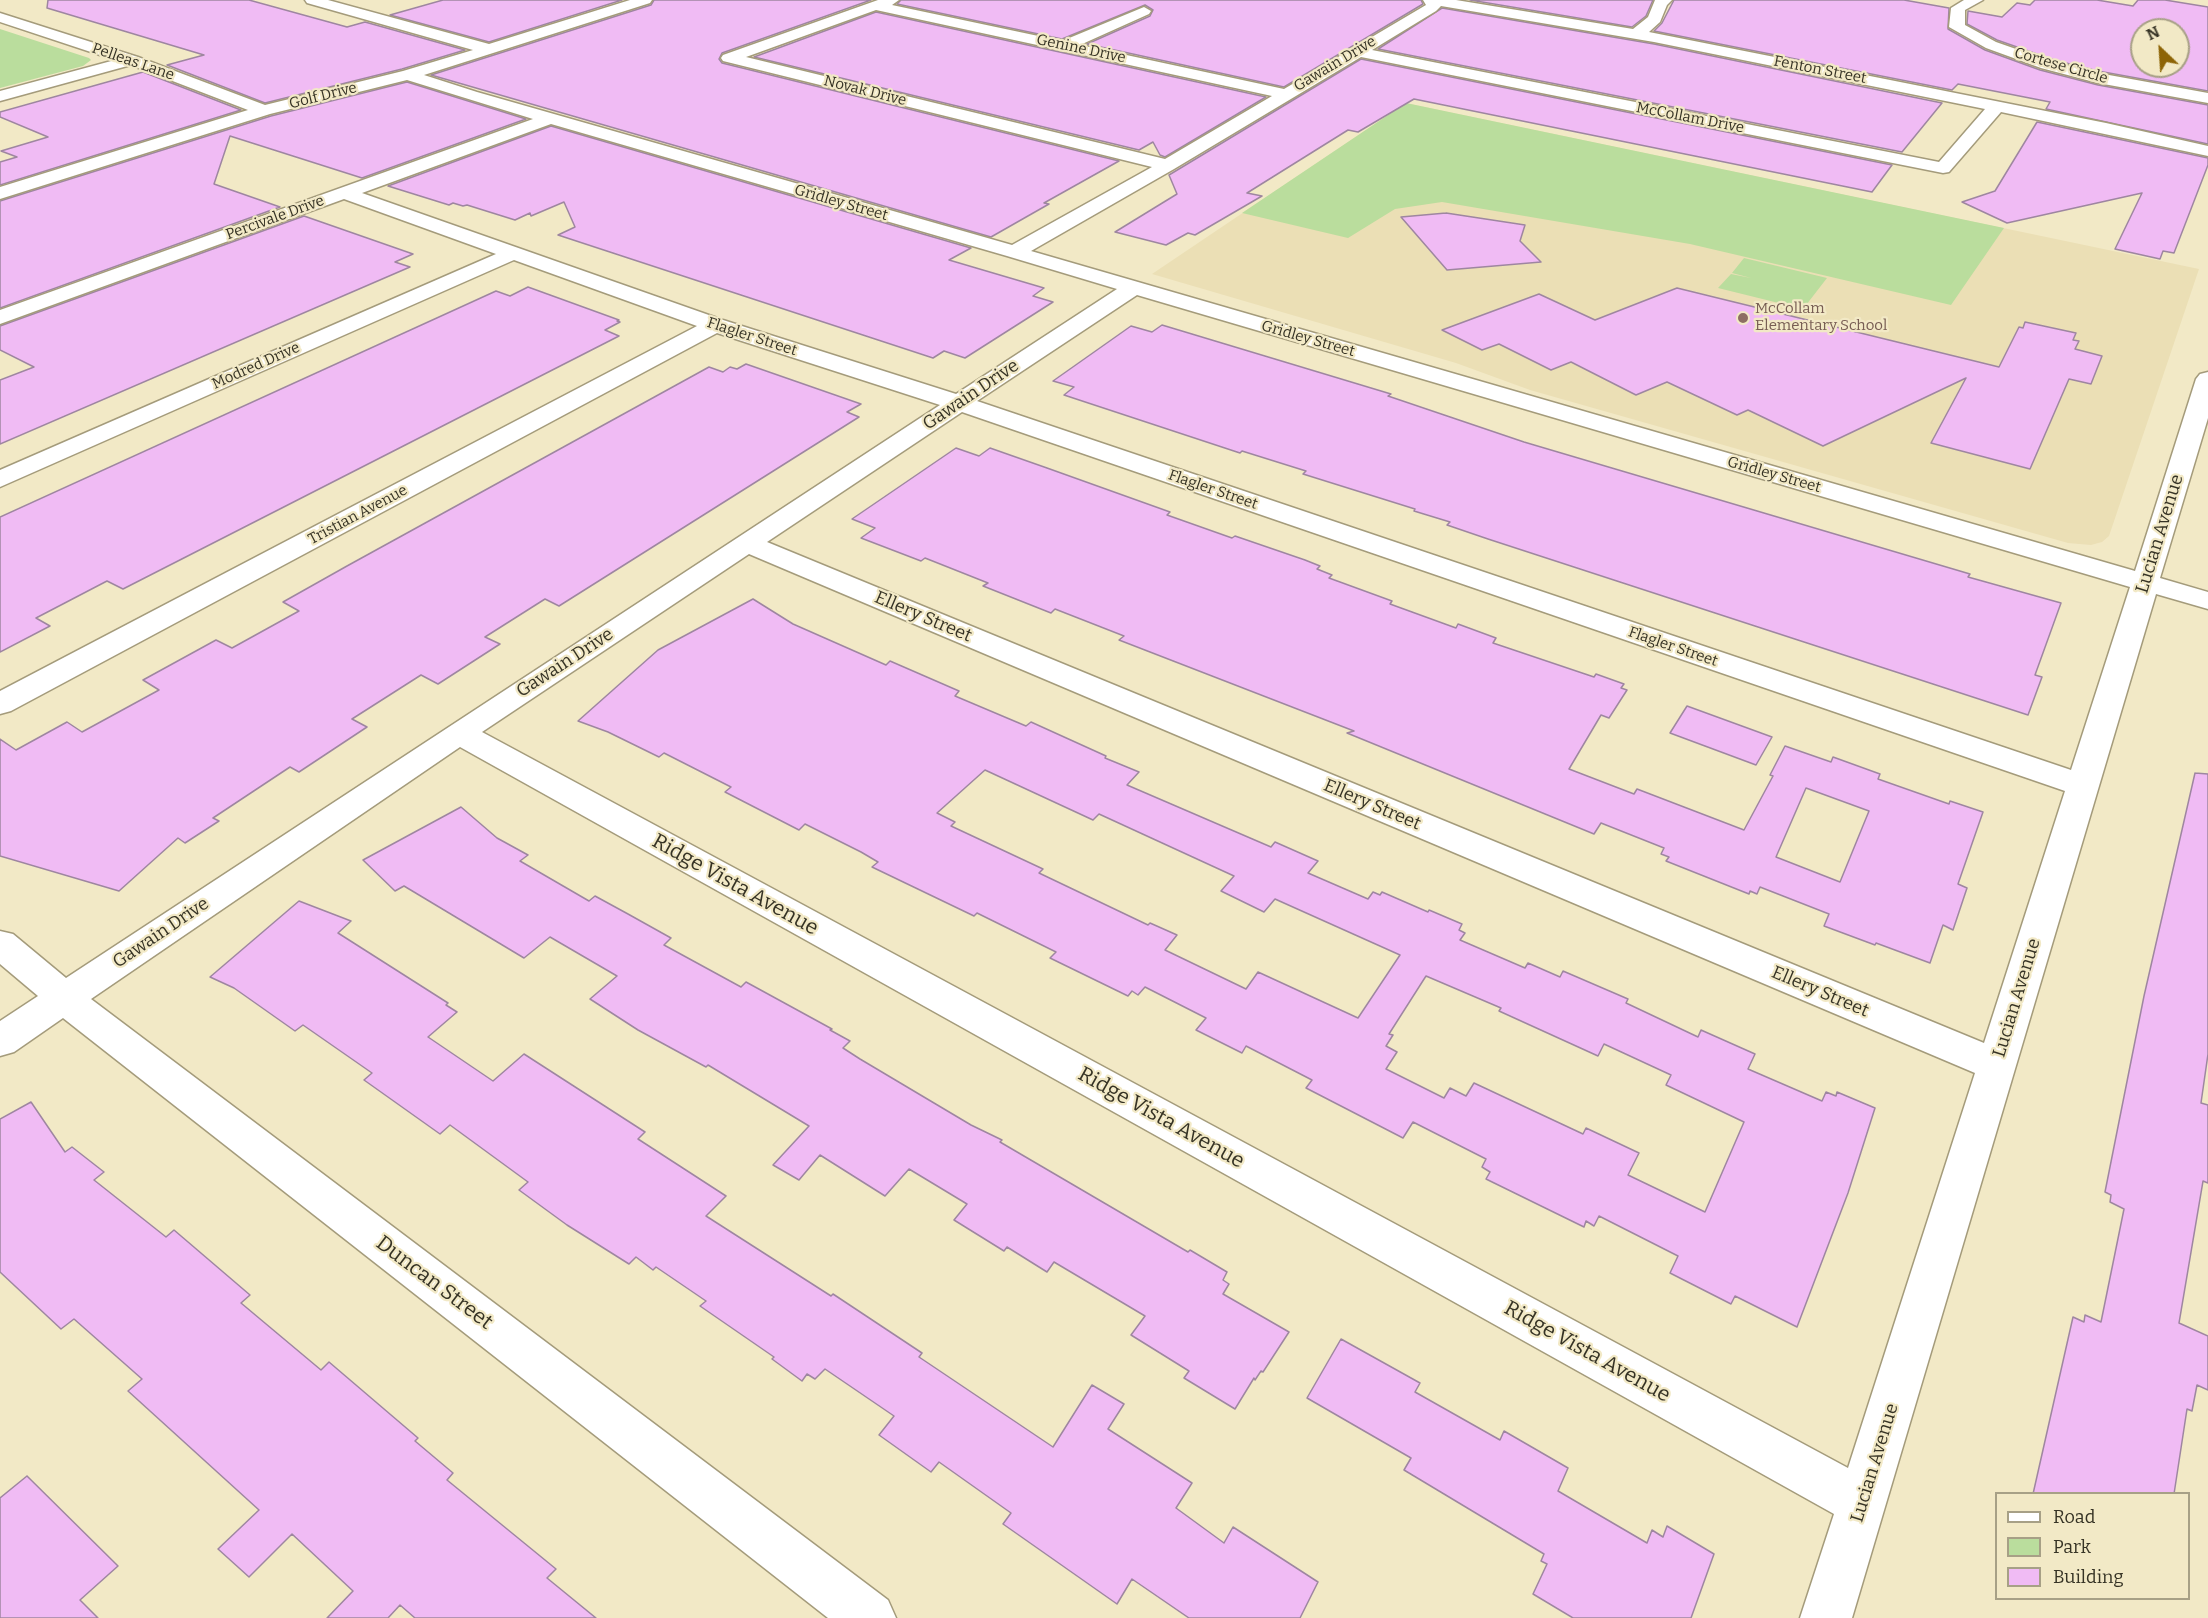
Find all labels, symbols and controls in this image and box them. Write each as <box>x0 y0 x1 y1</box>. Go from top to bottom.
north arrow <box>2130 18 2190 78</box>
text: N <box>2143 22 2163 44</box>
street label: Genine Drive <box>1035 31 1127 67</box>
street label: Gawain Drive <box>1291 32 1379 96</box>
street label: Pelleas Lane <box>89 39 177 85</box>
street label: Cortese Circle <box>2012 44 2110 88</box>
street label: Fenton Street <box>1772 52 1868 88</box>
street label: Novak Drive <box>822 72 908 110</box>
street label: Golf Drive <box>287 79 359 113</box>
street label: McCollam Drive <box>1634 99 1746 137</box>
street label: Gridley Street <box>792 181 890 225</box>
street label: Percivale Drive <box>223 192 327 244</box>
place label: McCollam Elementary School <box>1755 300 1887 335</box>
marker: McCollam Elementary School <box>1736 311 1750 325</box>
street label: Flagler Street <box>705 314 799 360</box>
street label: Gridley Street <box>1259 317 1357 361</box>
street label: Modred Drive <box>209 339 303 393</box>
street label: Gawain Drive <box>919 355 1023 435</box>
street label: Gridley Street <box>1725 453 1823 497</box>
street label: Flagler Street <box>1166 466 1260 514</box>
street label: Lucian Avenue <box>2132 472 2188 596</box>
street label: Tristian Avenue <box>305 481 411 549</box>
street label: Ellery Street <box>871 587 975 647</box>
street label: Flagler Street <box>1626 623 1720 671</box>
street label: Gawain Drive <box>513 624 617 702</box>
street label: Ellery Street <box>1320 775 1424 835</box>
street label: Ridge Vista Avenue <box>647 829 823 941</box>
street label: Gawain Drive <box>109 893 213 973</box>
street label: Lucian Avenue <box>1989 936 2045 1060</box>
street label: Ellery Street <box>1768 962 1872 1022</box>
street label: Ridge Vista Avenue <box>1073 1062 1249 1174</box>
street label: Duncan Street <box>371 1231 497 1335</box>
street label: Ridge Vista Avenue <box>1499 1296 1675 1408</box>
street label: Lucian Avenue <box>1847 1401 1903 1525</box>
legend <box>1995 1492 2190 1600</box>
text: Road <box>2053 1506 2095 1528</box>
text: Park <box>2053 1536 2091 1558</box>
text: Building <box>2053 1566 2124 1588</box>

